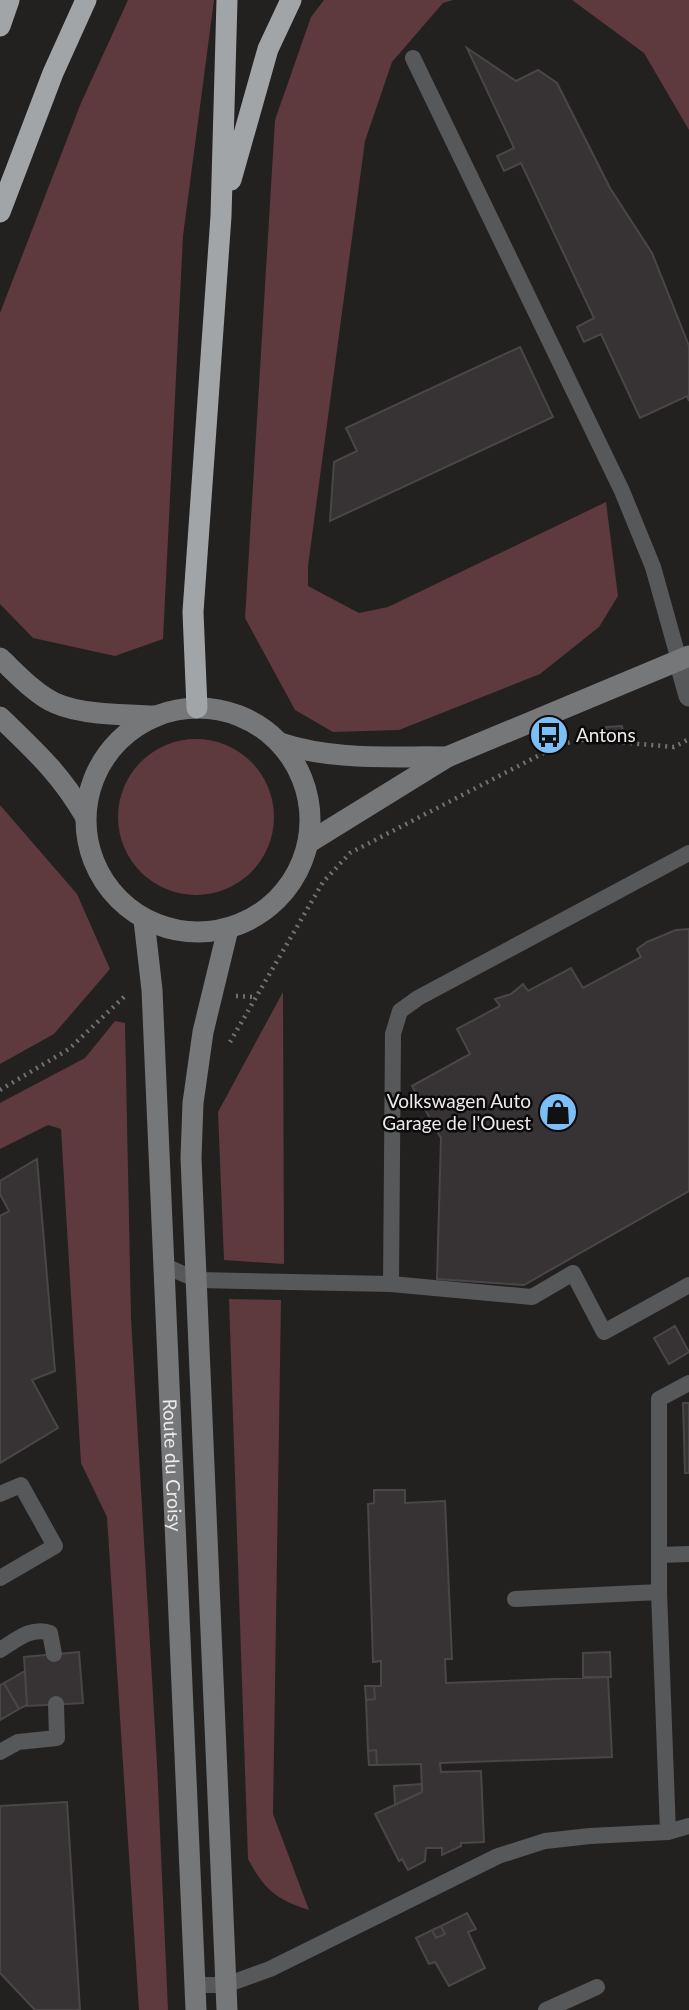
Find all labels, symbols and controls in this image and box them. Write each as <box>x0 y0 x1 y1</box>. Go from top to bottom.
bus stop icon: Antons <box>528 714 570 756</box>
place label: Antons <box>576 723 636 746</box>
place label: Volkswagen Auto Garage de l'Ouest <box>382 1089 531 1134</box>
shop icon: Volkswagen Auto Garage de l'Ouest <box>537 1091 579 1133</box>
street label: Route du Croisy <box>159 1398 187 1532</box>

